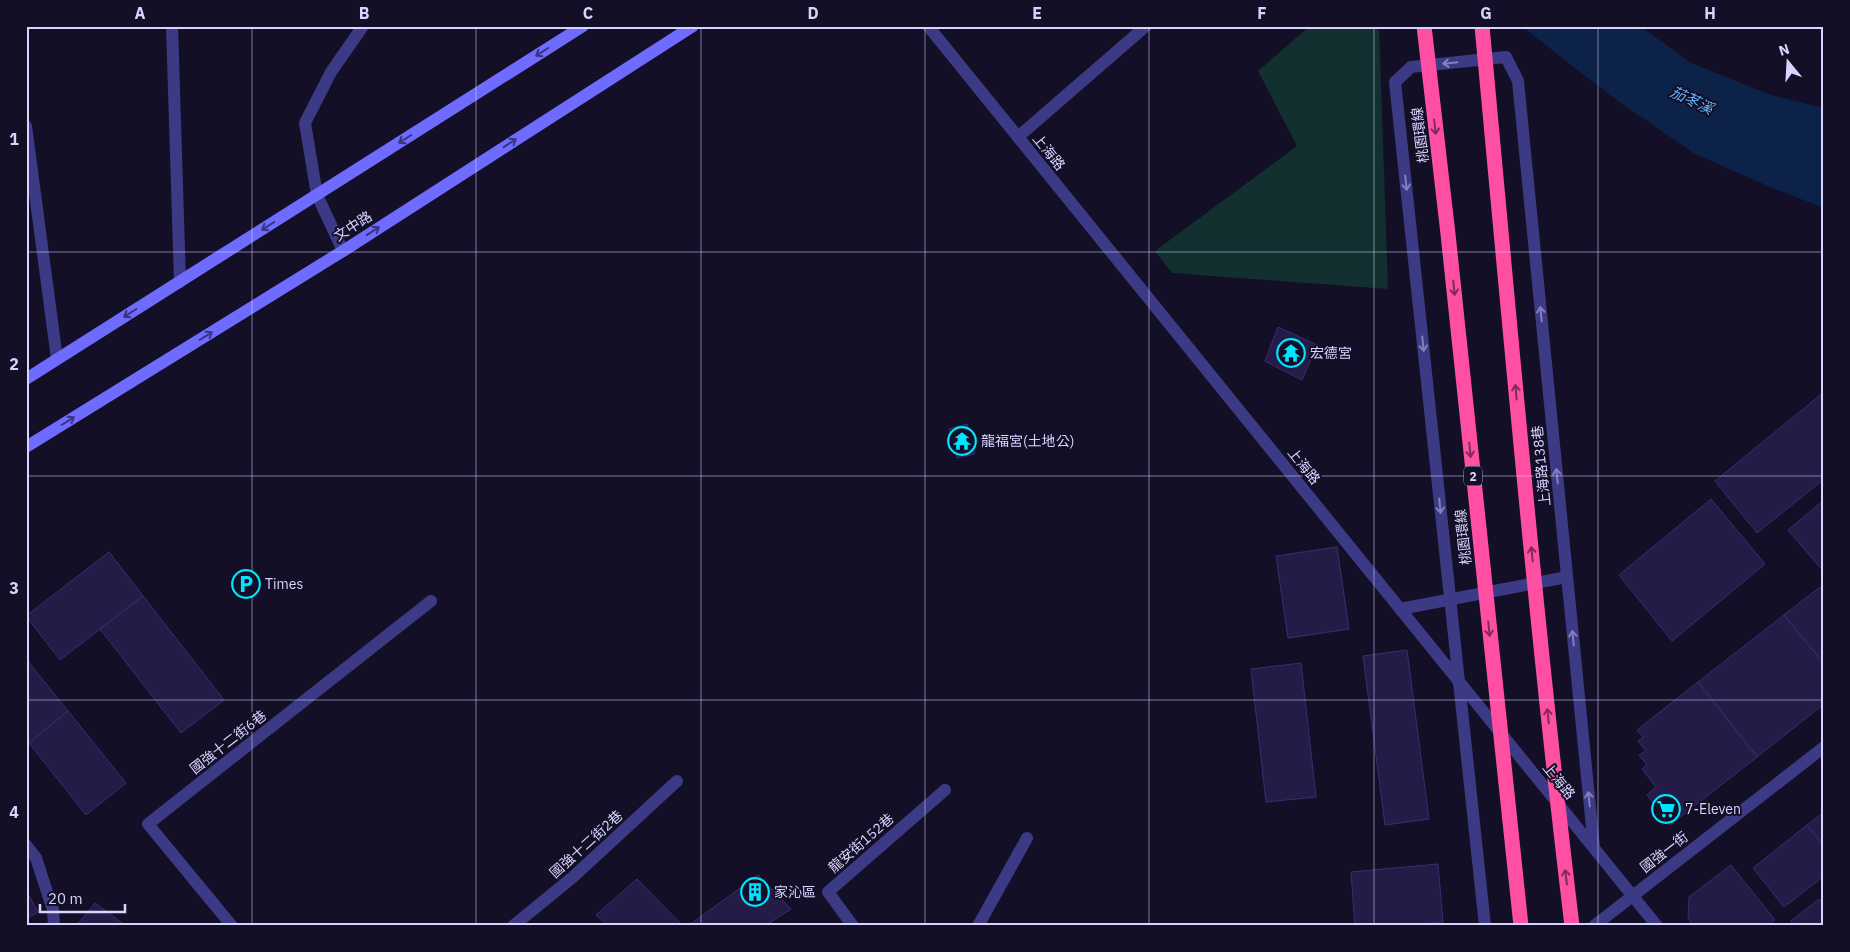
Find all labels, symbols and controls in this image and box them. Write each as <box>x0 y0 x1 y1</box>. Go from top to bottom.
text: A <box>135 3 146 23</box>
text: B <box>359 3 370 23</box>
text: C <box>583 3 593 23</box>
text: D <box>807 3 819 23</box>
text: E <box>1032 3 1042 23</box>
text: F <box>1257 3 1267 23</box>
text: G <box>1480 3 1492 23</box>
text: H <box>1704 3 1716 23</box>
north arrow <box>1762 38 1812 88</box>
text: N <box>1776 40 1792 60</box>
one-way arrow <box>536 48 550 58</box>
one-way arrow <box>1442 58 1458 68</box>
water label: 茄苳溪 <box>1668 82 1718 119</box>
street label: 桃園環線 <box>1408 106 1432 164</box>
one-way arrow <box>1430 119 1440 135</box>
text: 1 <box>9 129 19 149</box>
street label: 上海路 <box>1029 130 1069 174</box>
one-way arrow <box>398 134 412 144</box>
one-way arrow <box>503 138 517 149</box>
one-way arrow <box>1401 174 1410 190</box>
street label: 文中路 <box>330 207 376 245</box>
one-way arrow <box>261 221 275 231</box>
one-way arrow <box>366 226 380 236</box>
one-way arrow <box>1449 280 1458 296</box>
one-way arrow <box>1536 307 1546 323</box>
one-way arrow <box>124 308 138 318</box>
one-way arrow <box>198 330 212 340</box>
one-way arrow <box>1418 336 1428 352</box>
temple icon: 宏德宮 <box>1276 338 1306 368</box>
place label: 宏德宮 <box>1310 344 1352 362</box>
text: 2 <box>9 354 19 374</box>
one-way arrow <box>1511 385 1520 401</box>
one-way arrow <box>60 416 74 426</box>
street label: 上海路138巷 <box>1528 425 1554 507</box>
temple icon: 龍福宮(土地公) <box>947 426 977 456</box>
place label: 龍福宮(土地公) <box>981 432 1074 450</box>
one-way arrow <box>1465 442 1475 458</box>
street label: 上海路 <box>1284 444 1324 488</box>
road number: 2 <box>1464 466 1482 486</box>
one-way arrow <box>1552 468 1562 484</box>
one-way arrow <box>1435 498 1445 514</box>
street label: 桃園環線 <box>1451 508 1475 566</box>
one-way arrow <box>1527 546 1537 562</box>
parking icon: Times <box>231 569 261 599</box>
place label: Times <box>265 575 303 593</box>
text: 3 <box>9 578 19 598</box>
one-way arrow <box>1484 621 1493 637</box>
one-way arrow <box>1568 630 1578 646</box>
street label: 國強十二街6巷 <box>186 706 270 778</box>
one-way arrow <box>1543 708 1553 724</box>
street label: 上海路 <box>1539 759 1579 803</box>
one-way arrow <box>1585 792 1594 808</box>
supermarket icon: 7-Eleven <box>1651 794 1681 824</box>
place label: 7-Eleven <box>1685 800 1741 818</box>
text: 4 <box>9 802 19 822</box>
street label: 國強十二街2巷 <box>546 806 626 882</box>
street label: 龍安街152巷 <box>824 810 898 876</box>
street label: 國強一街 <box>1636 828 1692 876</box>
one-way arrow <box>1561 870 1571 886</box>
building icon: 家沁區 <box>740 877 770 907</box>
scale bar <box>40 882 125 914</box>
place label: 家沁區 <box>774 883 816 901</box>
text: 20 m <box>48 889 83 908</box>

